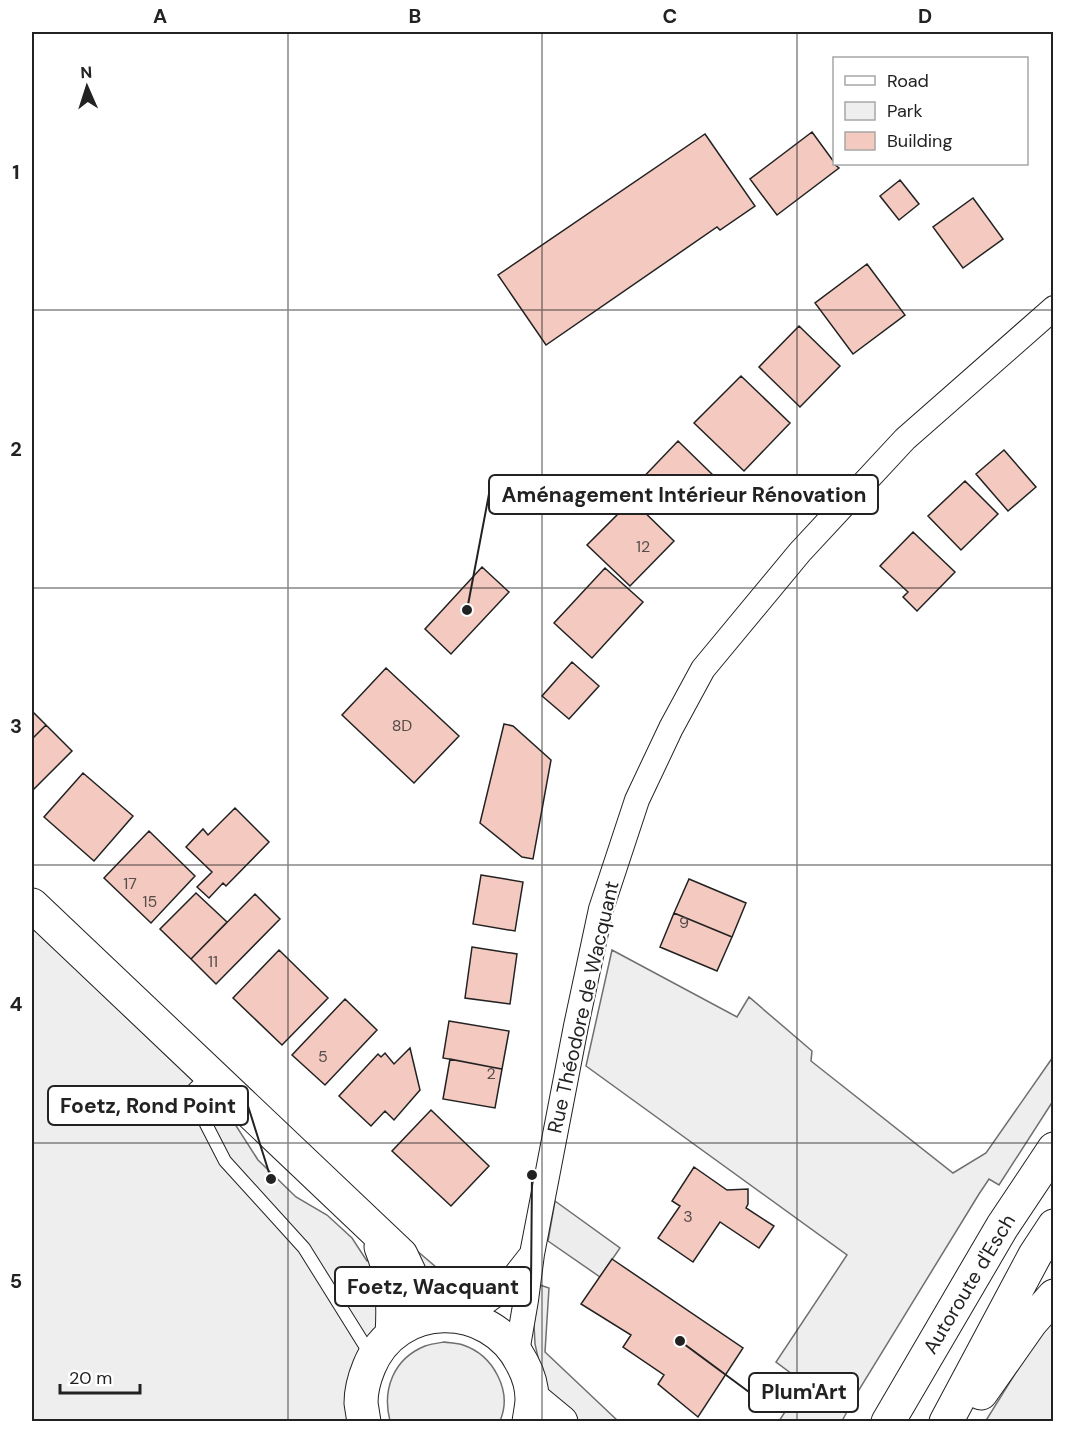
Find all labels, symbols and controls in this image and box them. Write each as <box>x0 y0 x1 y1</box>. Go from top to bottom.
text: A <box>153 3 167 29</box>
text: B <box>409 3 421 29</box>
text: C <box>663 3 677 29</box>
text: D <box>918 3 932 29</box>
north arrow <box>57 57 117 117</box>
legend <box>833 57 1028 165</box>
text: N <box>80 62 93 83</box>
text: Road <box>887 69 929 93</box>
text: Park <box>887 99 923 123</box>
text: Building <box>887 129 952 153</box>
text: 1 <box>12 159 20 185</box>
text: 2 <box>10 436 22 462</box>
callout: Aménagement Intérieur Rénovation <box>489 475 878 514</box>
text: Aménagement Intérieur Rénovation <box>502 481 866 509</box>
house number: 12 <box>636 536 650 557</box>
text: 3 <box>10 713 22 739</box>
house number: 8D <box>392 715 412 736</box>
house number: 17 <box>123 873 137 894</box>
street label: Rue Théodore de Wacquant <box>541 878 625 1136</box>
house number: 15 <box>143 891 157 912</box>
house number: 9 <box>679 912 689 933</box>
house number: 11 <box>208 951 218 972</box>
text: 4 <box>10 991 23 1017</box>
house number: 5 <box>318 1046 328 1067</box>
house number: 2 <box>486 1063 496 1084</box>
callout: Foetz, Rond Point <box>48 1086 248 1125</box>
text: Foetz, Rond Point <box>60 1092 236 1120</box>
house number: 3 <box>683 1206 693 1227</box>
street label: Autoroute d'Esch <box>917 1209 1021 1359</box>
callout: Foetz, Wacquant <box>335 1267 531 1306</box>
text: 5 <box>10 1268 22 1294</box>
text: Foetz, Wacquant <box>347 1273 519 1301</box>
scale bar <box>60 1357 140 1395</box>
text: 20 m <box>69 1366 112 1390</box>
callout: Plum'Art <box>749 1373 858 1412</box>
text: Plum'Art <box>761 1378 847 1406</box>

